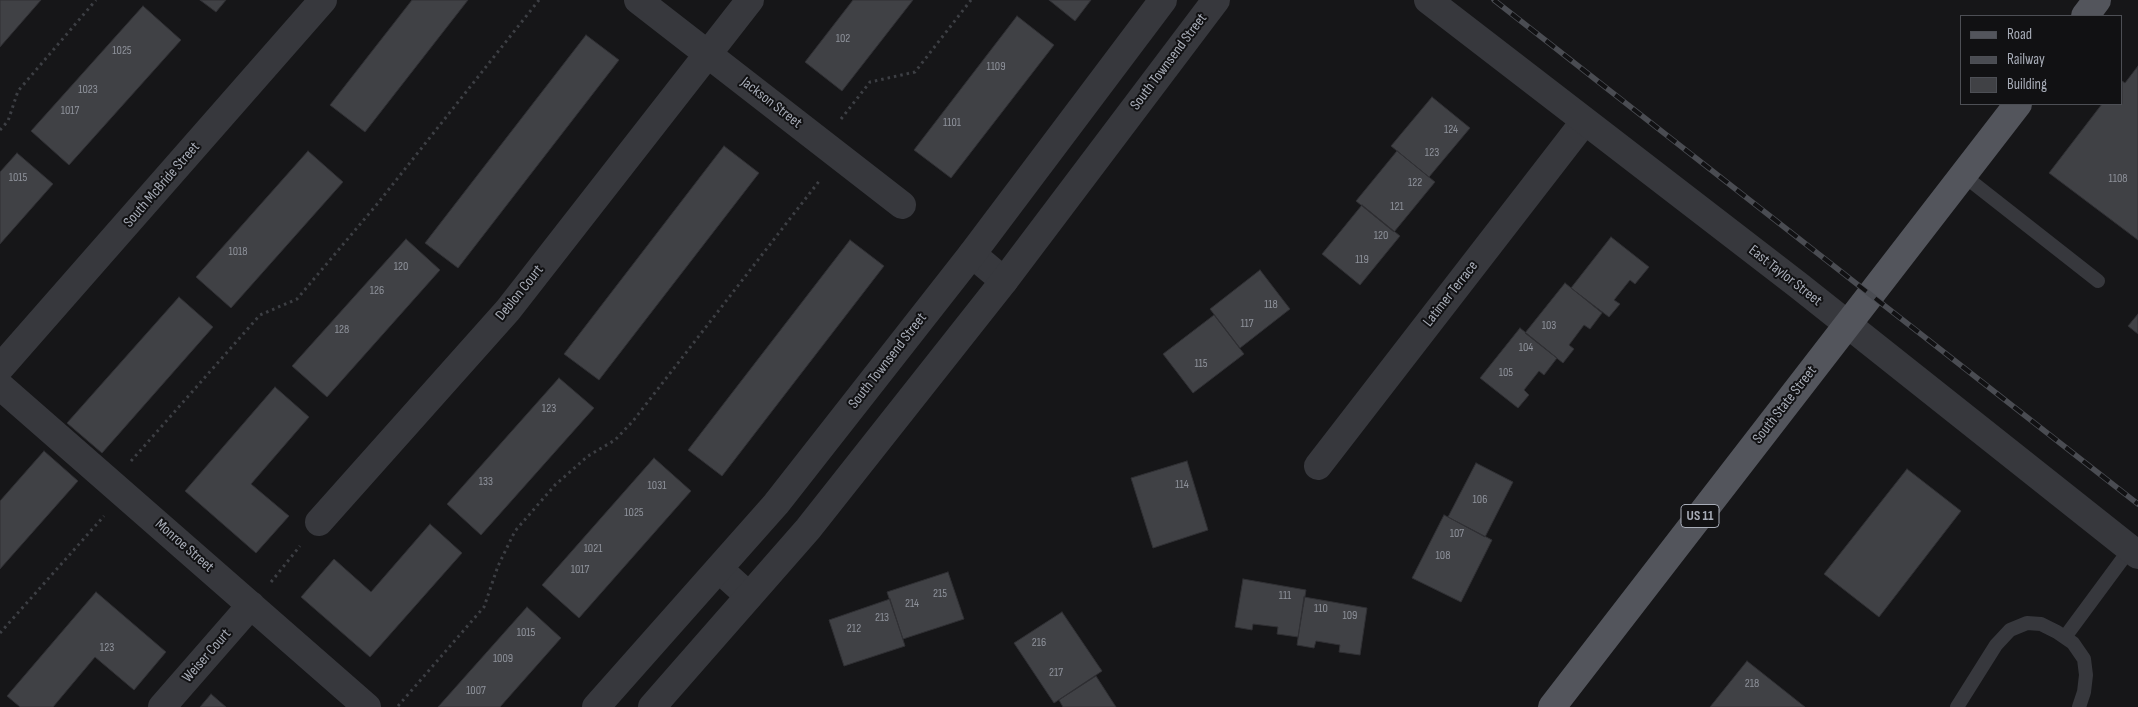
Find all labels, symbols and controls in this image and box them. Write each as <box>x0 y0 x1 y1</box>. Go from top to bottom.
street label: South Townsend Street <box>1127 10 1211 114</box>
legend <box>1960 15 2123 105</box>
text: Road <box>2007 25 2032 44</box>
house number: 102 <box>836 32 850 46</box>
house number: 1025 <box>112 44 132 58</box>
text: Railway <box>2007 50 2045 69</box>
house number: 1109 <box>986 60 1006 74</box>
street label: Jackson Street <box>737 74 805 132</box>
text: Building <box>2007 75 2047 94</box>
house number: 1023 <box>78 83 98 97</box>
house number: 1017 <box>61 104 79 118</box>
house number: 1101 <box>943 116 961 130</box>
house number: 124 <box>1444 123 1458 137</box>
street label: South McBride Street <box>120 139 204 231</box>
house number: 123 <box>1425 146 1439 160</box>
house number: 1015 <box>9 171 27 185</box>
house number: 1108 <box>2108 172 2128 186</box>
house number: 122 <box>1408 176 1422 190</box>
house number: 121 <box>1390 200 1404 214</box>
house number: 120 <box>1374 229 1388 243</box>
street label: East Taylor Street <box>1745 242 1825 310</box>
house number: 1018 <box>228 245 248 259</box>
house number: 119 <box>1355 253 1369 267</box>
street label: Latimer Terrace <box>1420 258 1482 330</box>
house number: 120 <box>394 260 408 274</box>
street label: Deblon Court <box>492 262 548 324</box>
house number: 126 <box>370 284 384 298</box>
house number: 118 <box>1264 298 1278 312</box>
street label: South Townsend Street <box>845 310 931 412</box>
house number: 117 <box>1240 317 1254 331</box>
house number: 103 <box>1542 319 1556 333</box>
house number: 128 <box>335 323 349 337</box>
house number: 104 <box>1519 341 1533 355</box>
house number: 115 <box>1194 357 1208 371</box>
street label: South State Street <box>1749 363 1821 447</box>
house number: 105 <box>1499 366 1513 380</box>
house number: 123 <box>542 402 556 416</box>
house number: 133 <box>479 475 493 489</box>
house number: 114 <box>1175 478 1189 492</box>
house number: 1031 <box>648 479 666 493</box>
house number: 106 <box>1473 493 1487 507</box>
road number: US 11 <box>1681 504 1719 528</box>
house number: 1025 <box>624 506 644 520</box>
street label: Monroe Street <box>151 516 217 576</box>
house number: 107 <box>1450 527 1464 541</box>
house number: 1021 <box>584 542 602 556</box>
house number: 108 <box>1436 549 1450 563</box>
house number: 1017 <box>571 563 589 577</box>
house number: 215 <box>933 587 947 601</box>
house number: 111 <box>1279 589 1291 603</box>
house number: 214 <box>905 597 919 611</box>
house number: 110 <box>1314 602 1328 616</box>
house number: 109 <box>1343 609 1357 623</box>
house number: 213 <box>875 611 889 625</box>
house number: 212 <box>847 622 861 636</box>
street label: Weiser Court <box>179 626 235 686</box>
house number: 1015 <box>517 626 535 640</box>
house number: 216 <box>1032 636 1046 650</box>
house number: 123 <box>100 641 114 655</box>
house number: 1009 <box>493 652 513 666</box>
house number: 217 <box>1049 666 1063 680</box>
house number: 218 <box>1745 677 1759 691</box>
house number: 1007 <box>466 684 486 698</box>

